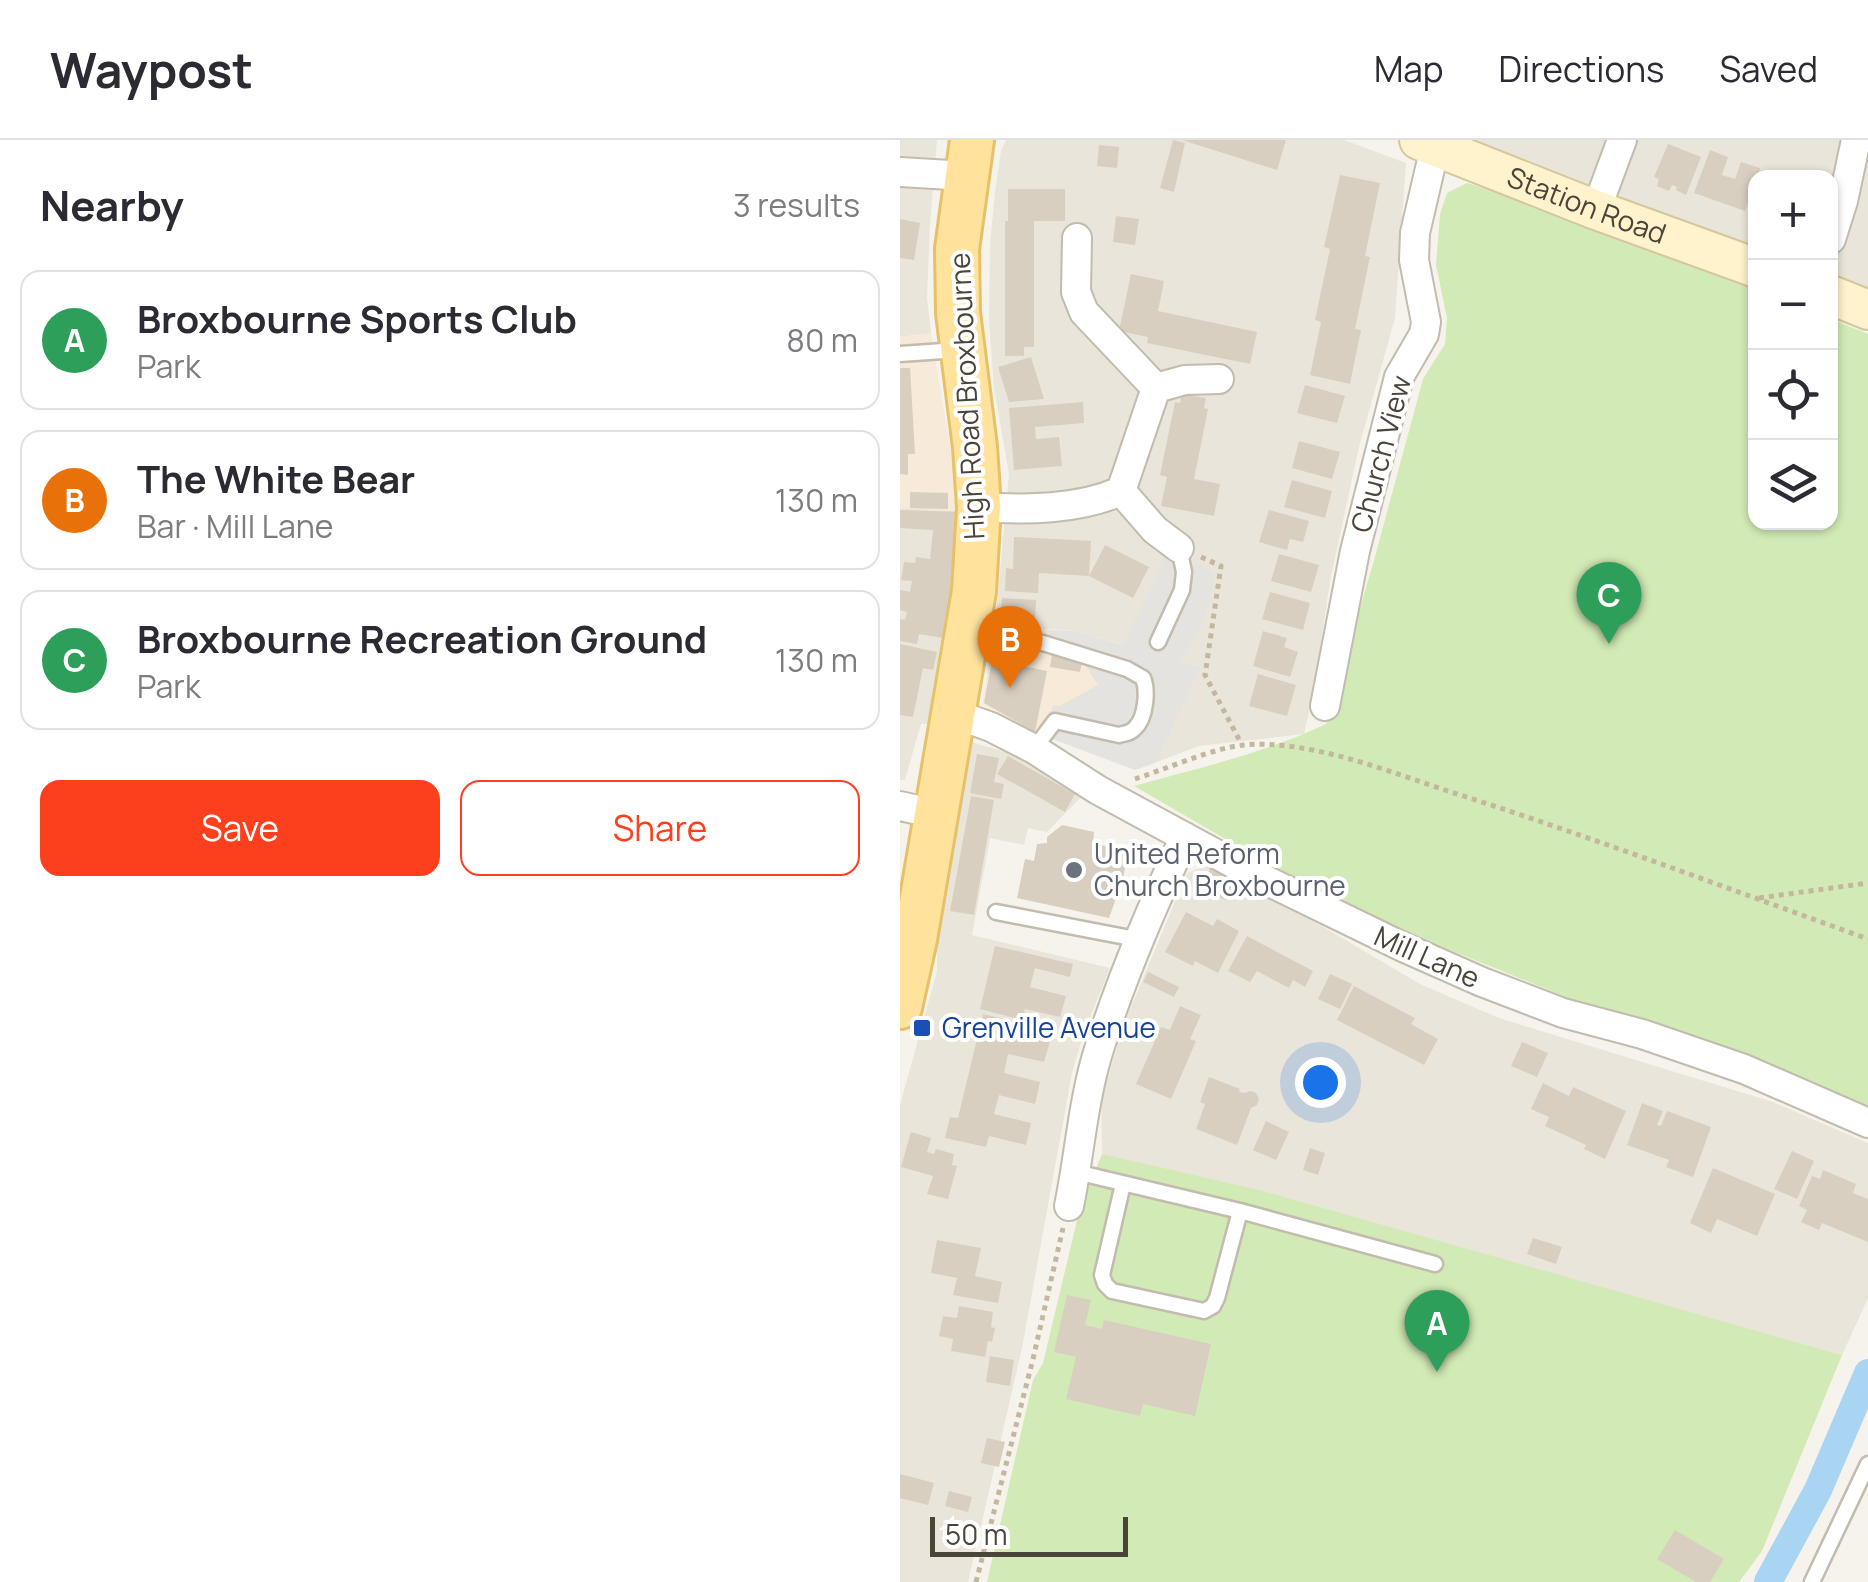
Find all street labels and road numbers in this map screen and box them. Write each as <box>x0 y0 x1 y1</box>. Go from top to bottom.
street label: Station Road <box>1502 157 1672 252</box>
street label: High Road Broxbourne <box>940 252 992 540</box>
street label: Church View <box>1341 371 1419 536</box>
street label: Mill Lane <box>1369 916 1486 996</box>

